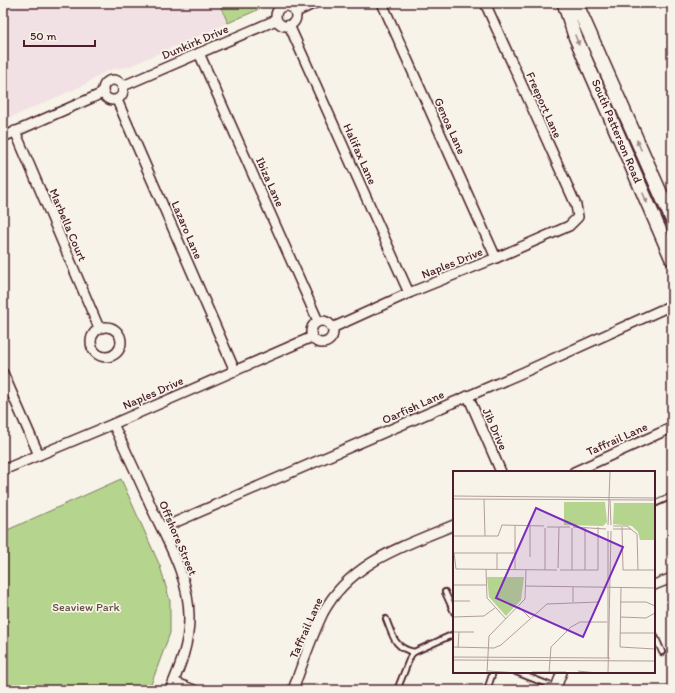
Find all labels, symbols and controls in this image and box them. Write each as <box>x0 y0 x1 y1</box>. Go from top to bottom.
scale bar <box>24 22 95 48</box>
street label: Dunkirk Drive <box>160 22 231 62</box>
text: 50 m <box>30 29 56 43</box>
one-way arrow <box>574 34 580 45</box>
street label: Freeport Lane <box>523 70 565 140</box>
street label: South Patterson Road <box>589 77 645 186</box>
street label: Genoa Lane <box>431 96 469 157</box>
street label: Halifax Lane <box>340 121 380 187</box>
one-way arrow <box>636 139 642 150</box>
street label: Ibiza Lane <box>253 155 287 209</box>
street label: Marbella Court <box>46 187 90 264</box>
one-way arrow <box>643 192 649 204</box>
street label: Lazaro Lane <box>168 199 206 262</box>
street label: Naples Drive <box>419 244 485 282</box>
street label: Naples Drive <box>120 373 186 413</box>
street label: Oarfish Lane <box>380 387 446 427</box>
street label: Jib Drive <box>480 406 511 452</box>
street label: Taffrail Lane <box>584 419 650 459</box>
inset map <box>453 471 655 673</box>
street label: Offshore Street <box>156 498 200 578</box>
street label: Taffrail Lane <box>286 595 326 661</box>
park label: Seaview Park <box>52 600 120 614</box>

